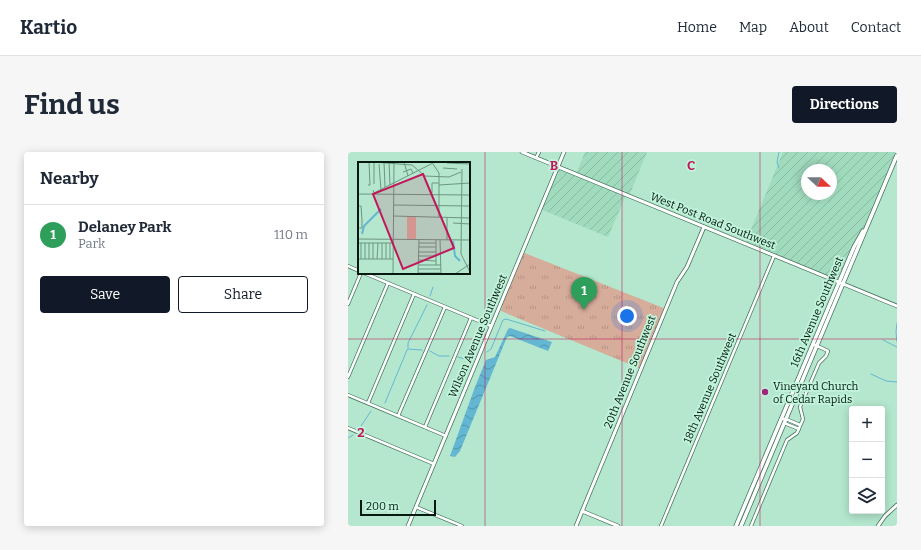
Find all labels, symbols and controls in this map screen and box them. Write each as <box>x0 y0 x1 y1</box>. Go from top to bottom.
text: Kartio <box>20 16 77 39</box>
text: Home <box>677 19 717 36</box>
text: Map <box>739 19 767 36</box>
text: About <box>789 19 829 36</box>
text: Contact <box>851 19 901 36</box>
button: Directions <box>792 86 897 123</box>
text: Find us <box>24 88 120 121</box>
text: B <box>550 158 558 173</box>
text: C <box>687 158 695 173</box>
inset map <box>358 162 470 274</box>
north arrow <box>801 164 837 200</box>
text: Nearby <box>40 168 99 189</box>
street label: West Post Road Southwest <box>648 190 778 252</box>
text: Delaney Park <box>78 218 171 236</box>
text: 1 <box>50 227 56 242</box>
text: 110 m <box>274 227 308 242</box>
text: Park <box>78 236 105 251</box>
street label: 16th Avenue Southwest <box>788 255 846 369</box>
street label: Wilson Avenue Southwest <box>446 272 510 400</box>
button: Save <box>40 276 170 313</box>
button: Share <box>178 276 308 313</box>
pin: 1 <box>571 277 597 310</box>
your location <box>617 306 637 326</box>
street label: 20th Avenue Southwest <box>601 314 659 430</box>
street label: 18th Avenue Southwest <box>681 331 739 445</box>
place label: Vineyard Church of Cedar Rapids <box>773 380 859 406</box>
marker: Vineyard Church of Cedar Rapids <box>760 387 770 397</box>
map controls <box>849 406 885 514</box>
button: + <box>849 406 885 442</box>
text: 2 <box>357 425 365 440</box>
button: − <box>849 442 885 478</box>
button: layers <box>849 478 885 514</box>
scale bar <box>360 498 436 517</box>
text: 200 m <box>366 500 399 513</box>

